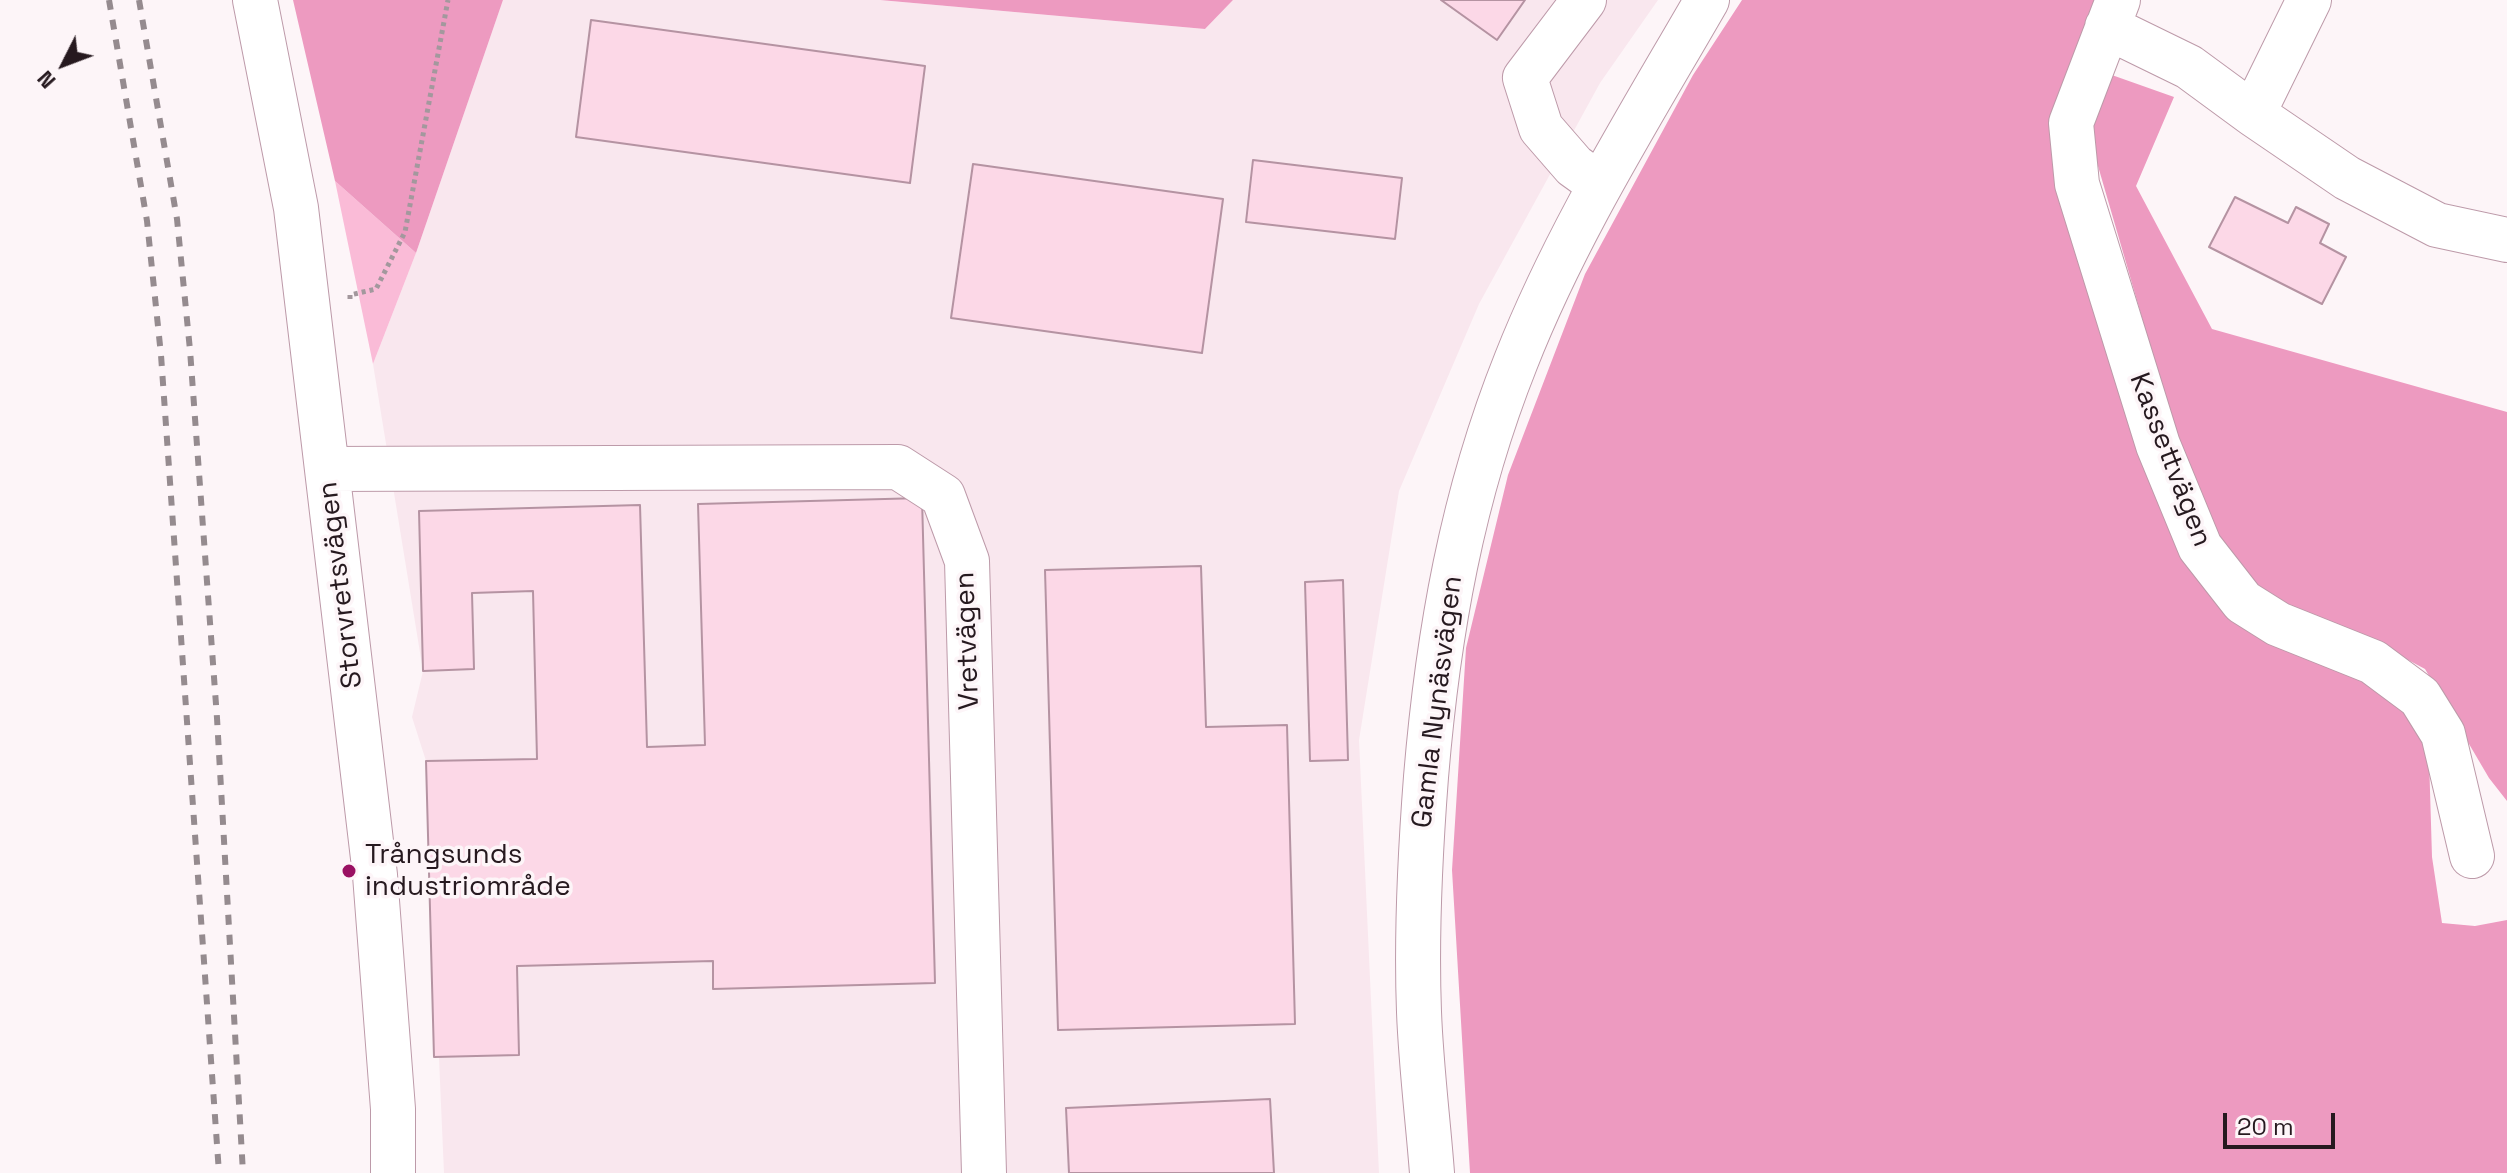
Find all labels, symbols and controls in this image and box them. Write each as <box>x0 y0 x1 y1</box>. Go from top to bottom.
north arrow <box>24 24 104 104</box>
text: N <box>31 65 62 95</box>
street label: Kassettvägen <box>2121 368 2219 552</box>
street label: Storvretsvägen <box>312 480 370 690</box>
street label: Vretvägen <box>949 571 987 711</box>
street label: Gamla Nynäsvägen <box>1406 574 1470 830</box>
place label: Trångsunds industriområde <box>365 838 571 904</box>
marker: Trångsunds industriområde <box>340 862 358 880</box>
scale bar <box>2227 1097 2339 1147</box>
text: 20 m <box>2237 1111 2294 1142</box>

